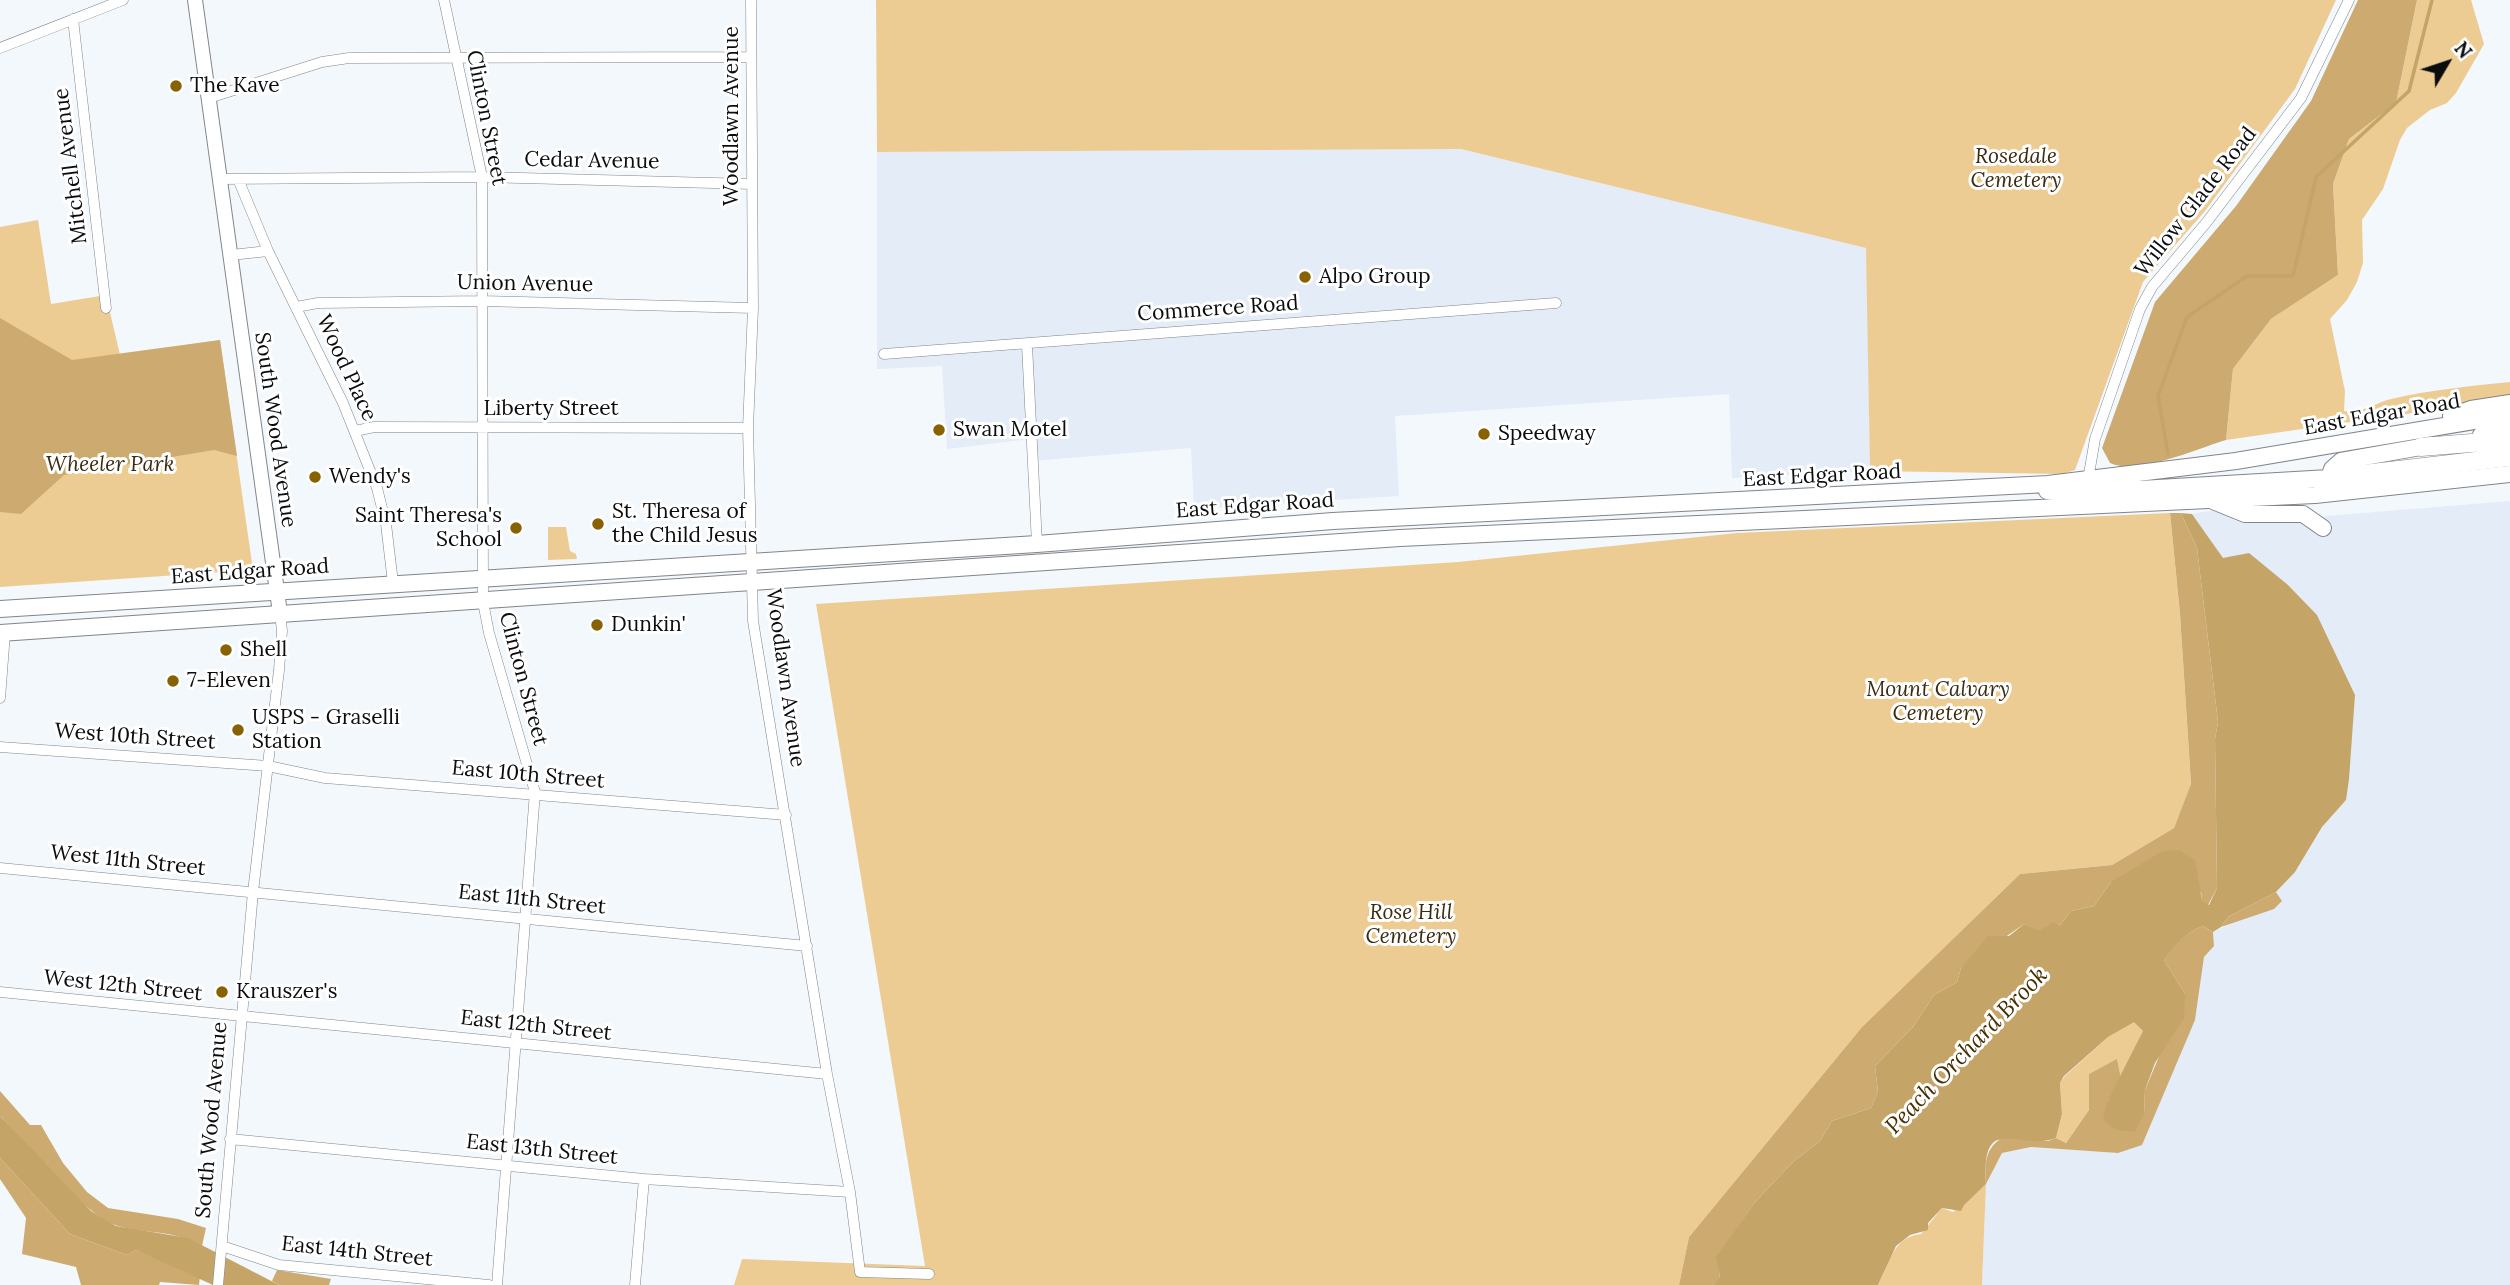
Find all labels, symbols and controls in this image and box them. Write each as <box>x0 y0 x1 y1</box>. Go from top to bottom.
street label: Woodlawn Avenue <box>719 26 745 206</box>
north arrow <box>2412 28 2482 98</box>
text: N <box>2449 37 2477 63</box>
street label: Clinton Street <box>461 48 511 188</box>
place label: The Kave <box>190 73 280 99</box>
marker: The Kave <box>168 78 184 94</box>
street label: Mitchell Avenue <box>49 87 93 245</box>
street label: Willow Glade Road <box>2130 122 2262 282</box>
park label: Rosedale Cemetery <box>1970 144 2062 194</box>
street label: Cedar Avenue <box>524 147 660 175</box>
place label: Alpo Group <box>1319 264 1430 290</box>
marker: Alpo Group <box>1297 269 1313 285</box>
street label: Union Avenue <box>457 270 593 298</box>
street label: Commerce Road <box>1137 291 1299 327</box>
street label: Wood Place <box>310 311 382 425</box>
street label: South Wood Avenue <box>249 331 301 529</box>
street label: East Edgar Road <box>2302 389 2462 441</box>
street label: Liberty Street <box>483 396 619 422</box>
place label: Swan Motel <box>953 417 1067 443</box>
place label: Speedway <box>1498 421 1596 447</box>
marker: Swan Motel <box>931 422 947 438</box>
marker: Speedway <box>1476 426 1492 442</box>
park label: Wheeler Park <box>46 452 174 478</box>
street label: East Edgar Road <box>1742 459 1902 493</box>
place label: Wendy's <box>329 464 411 490</box>
marker: Wendy's <box>307 469 323 485</box>
street label: East Edgar Road <box>1175 488 1335 524</box>
place label: St. Theresa of the Child Jesus <box>612 499 757 549</box>
place label: Saint Theresa's School <box>355 503 502 553</box>
marker: St. Theresa of the Child Jesus <box>590 516 606 532</box>
marker: Saint Theresa's School <box>508 520 524 536</box>
street label: East Edgar Road <box>170 554 330 590</box>
street label: Woodlawn Avenue <box>760 587 810 769</box>
street label: Clinton Street <box>493 610 553 748</box>
place label: Dunkin' <box>611 612 686 638</box>
marker: Dunkin' <box>589 617 605 633</box>
place label: Shell <box>240 637 287 663</box>
marker: Shell <box>218 642 234 658</box>
place label: 7-Eleven <box>187 668 271 694</box>
marker: 7-Eleven <box>165 673 181 689</box>
park label: Mount Calvary Cemetery <box>1866 677 2010 727</box>
place label: USPS - Graselli Station <box>252 705 400 755</box>
street label: West 10th Street <box>54 719 216 755</box>
marker: USPS - Graselli Station <box>230 722 246 738</box>
street label: East 10th Street <box>450 756 606 794</box>
street label: West 11th Street <box>49 840 207 882</box>
street label: East 11th Street <box>457 880 607 920</box>
park label: Rose Hill Cemetery <box>1365 900 1457 950</box>
water label: Peach Orchard Brook <box>1880 962 2054 1140</box>
street label: West 12th Street <box>42 965 204 1007</box>
place label: Krauszer's <box>236 979 337 1005</box>
marker: Krauszer's <box>214 984 230 1000</box>
street label: East 12th Street <box>459 1006 613 1046</box>
street label: South Wood Avenue <box>191 1021 233 1219</box>
street label: East 13th Street <box>465 1130 619 1170</box>
street label: East 14th Street <box>280 1232 434 1272</box>

